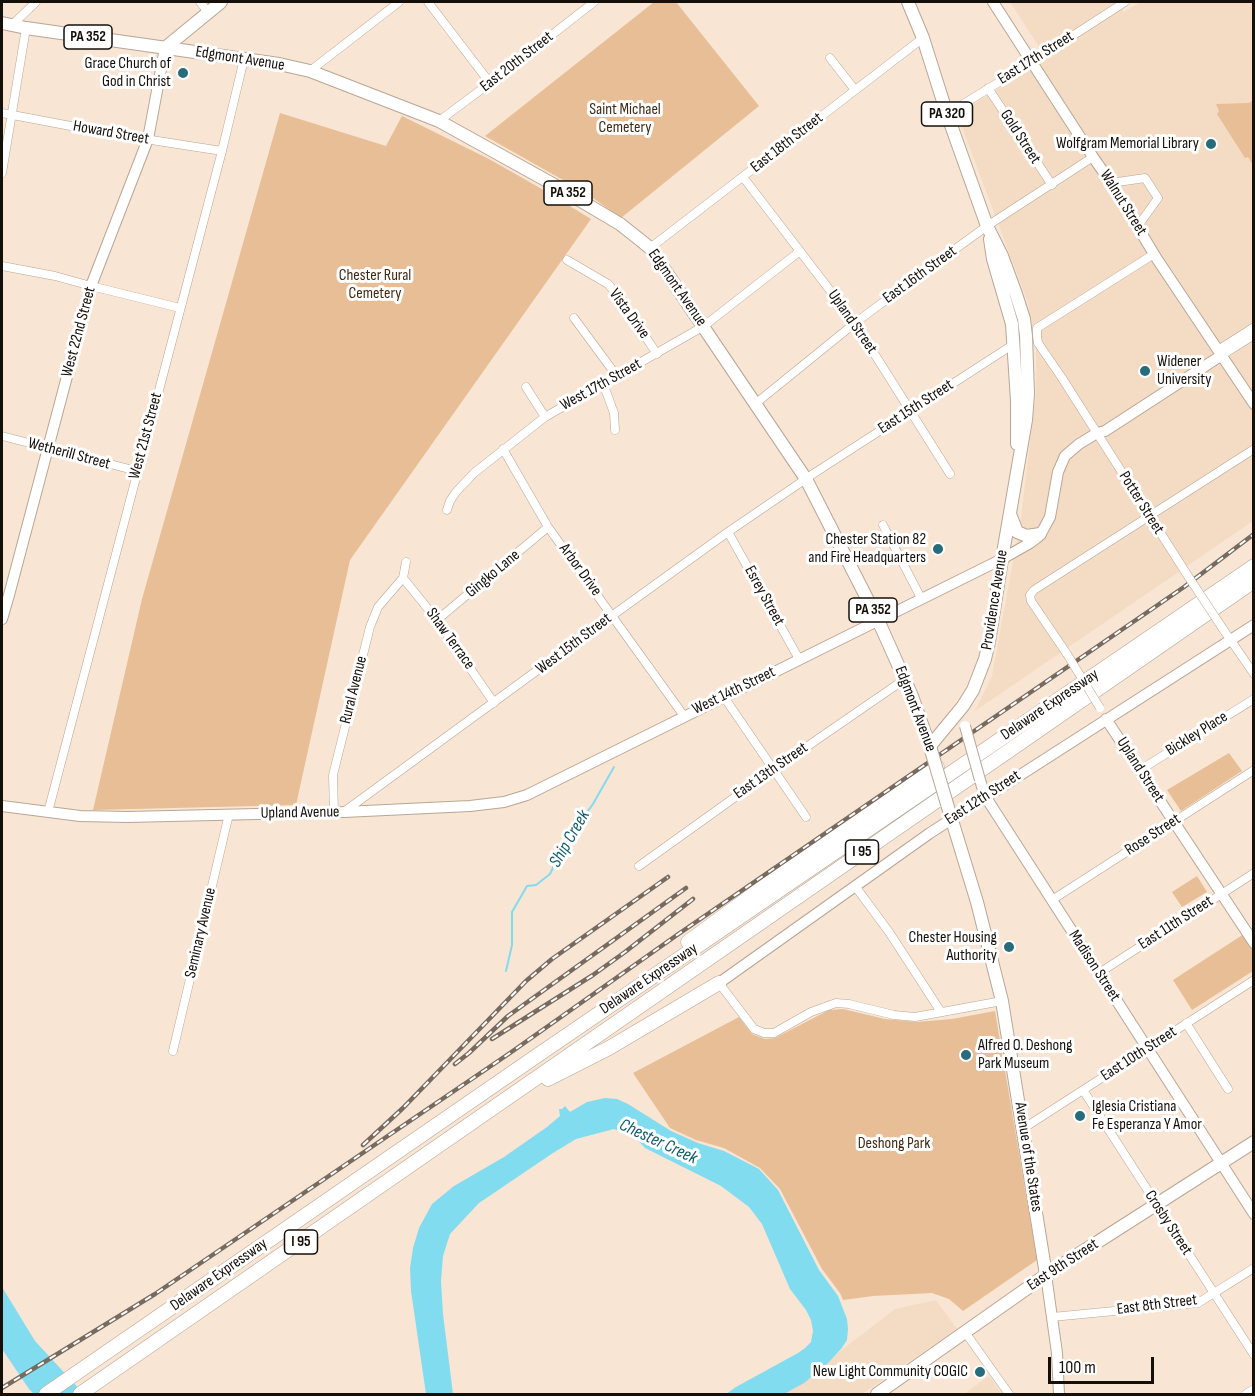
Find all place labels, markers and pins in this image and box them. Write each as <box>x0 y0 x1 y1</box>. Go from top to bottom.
place label: Grace Church of God in Christ <box>85 54 171 92</box>
marker: Grace Church of God in Christ <box>176 66 190 80</box>
place label: Wolfgram Memorial Library <box>1056 134 1199 154</box>
marker: Wolfgram Memorial Library <box>1204 137 1218 151</box>
place label: Widener University <box>1157 352 1211 390</box>
marker: Widener University <box>1138 364 1152 378</box>
place label: Chester Station 82 and Fire Headquarters <box>808 530 926 568</box>
marker: Chester Station 82 and Fire Headquarters <box>931 542 945 556</box>
place label: Chester Housing Authority <box>908 928 997 966</box>
marker: Chester Housing Authority <box>1002 940 1016 954</box>
place label: Alfred O. Deshong Park Museum <box>978 1036 1072 1074</box>
marker: Alfred O. Deshong Park Museum <box>959 1048 973 1062</box>
place label: Iglesia Cristiana Fe Esperanza Y Amor <box>1092 1097 1202 1135</box>
marker: Iglesia Cristiana Fe Esperanza Y Amor <box>1073 1109 1087 1123</box>
place label: New Light Community COGIC <box>813 1362 968 1382</box>
marker: New Light Community COGIC <box>973 1365 987 1379</box>

